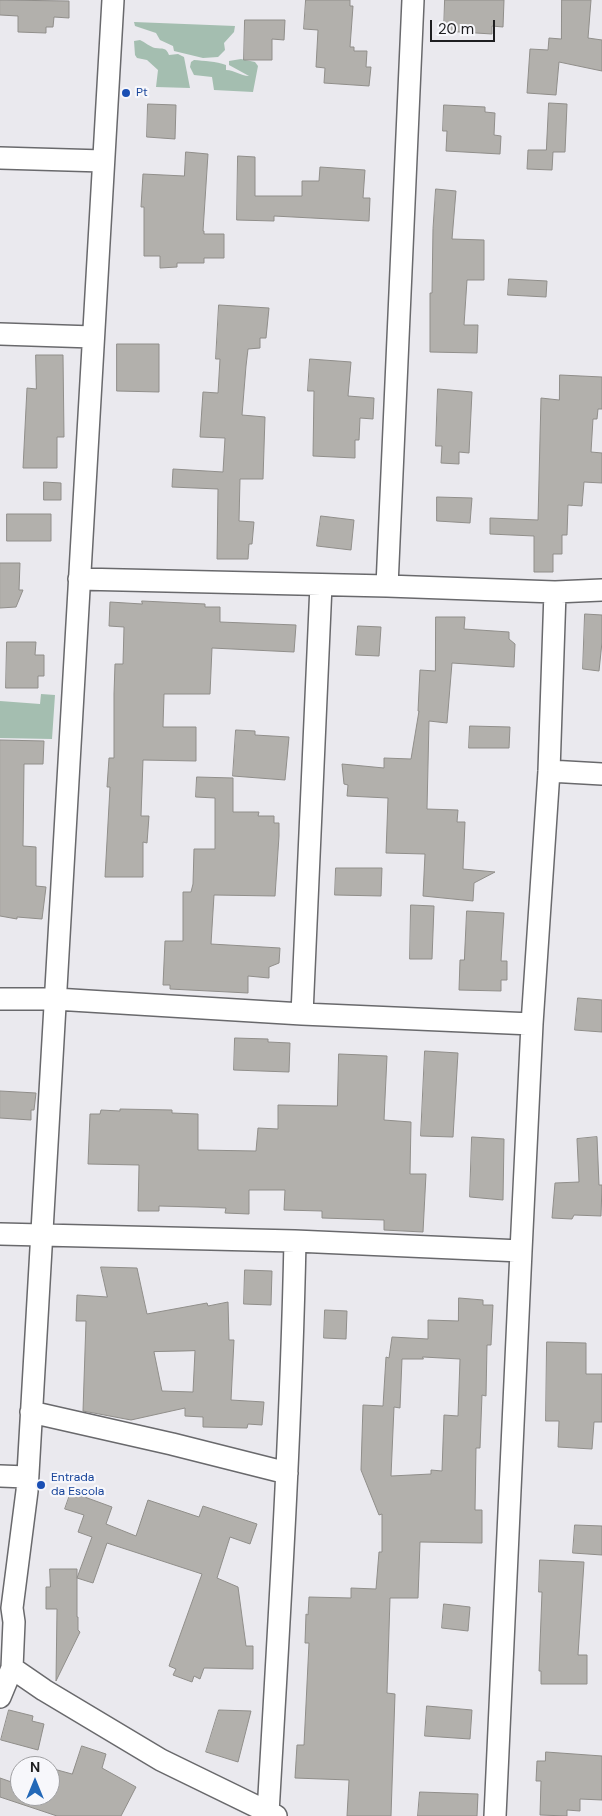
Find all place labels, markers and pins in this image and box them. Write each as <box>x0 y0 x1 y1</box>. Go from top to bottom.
place label: Pt <box>136 86 148 100</box>
marker: Pt <box>120 87 132 99</box>
place label: Entrada da Escola <box>51 1471 104 1499</box>
marker: Entrada da Escola <box>35 1479 47 1491</box>

